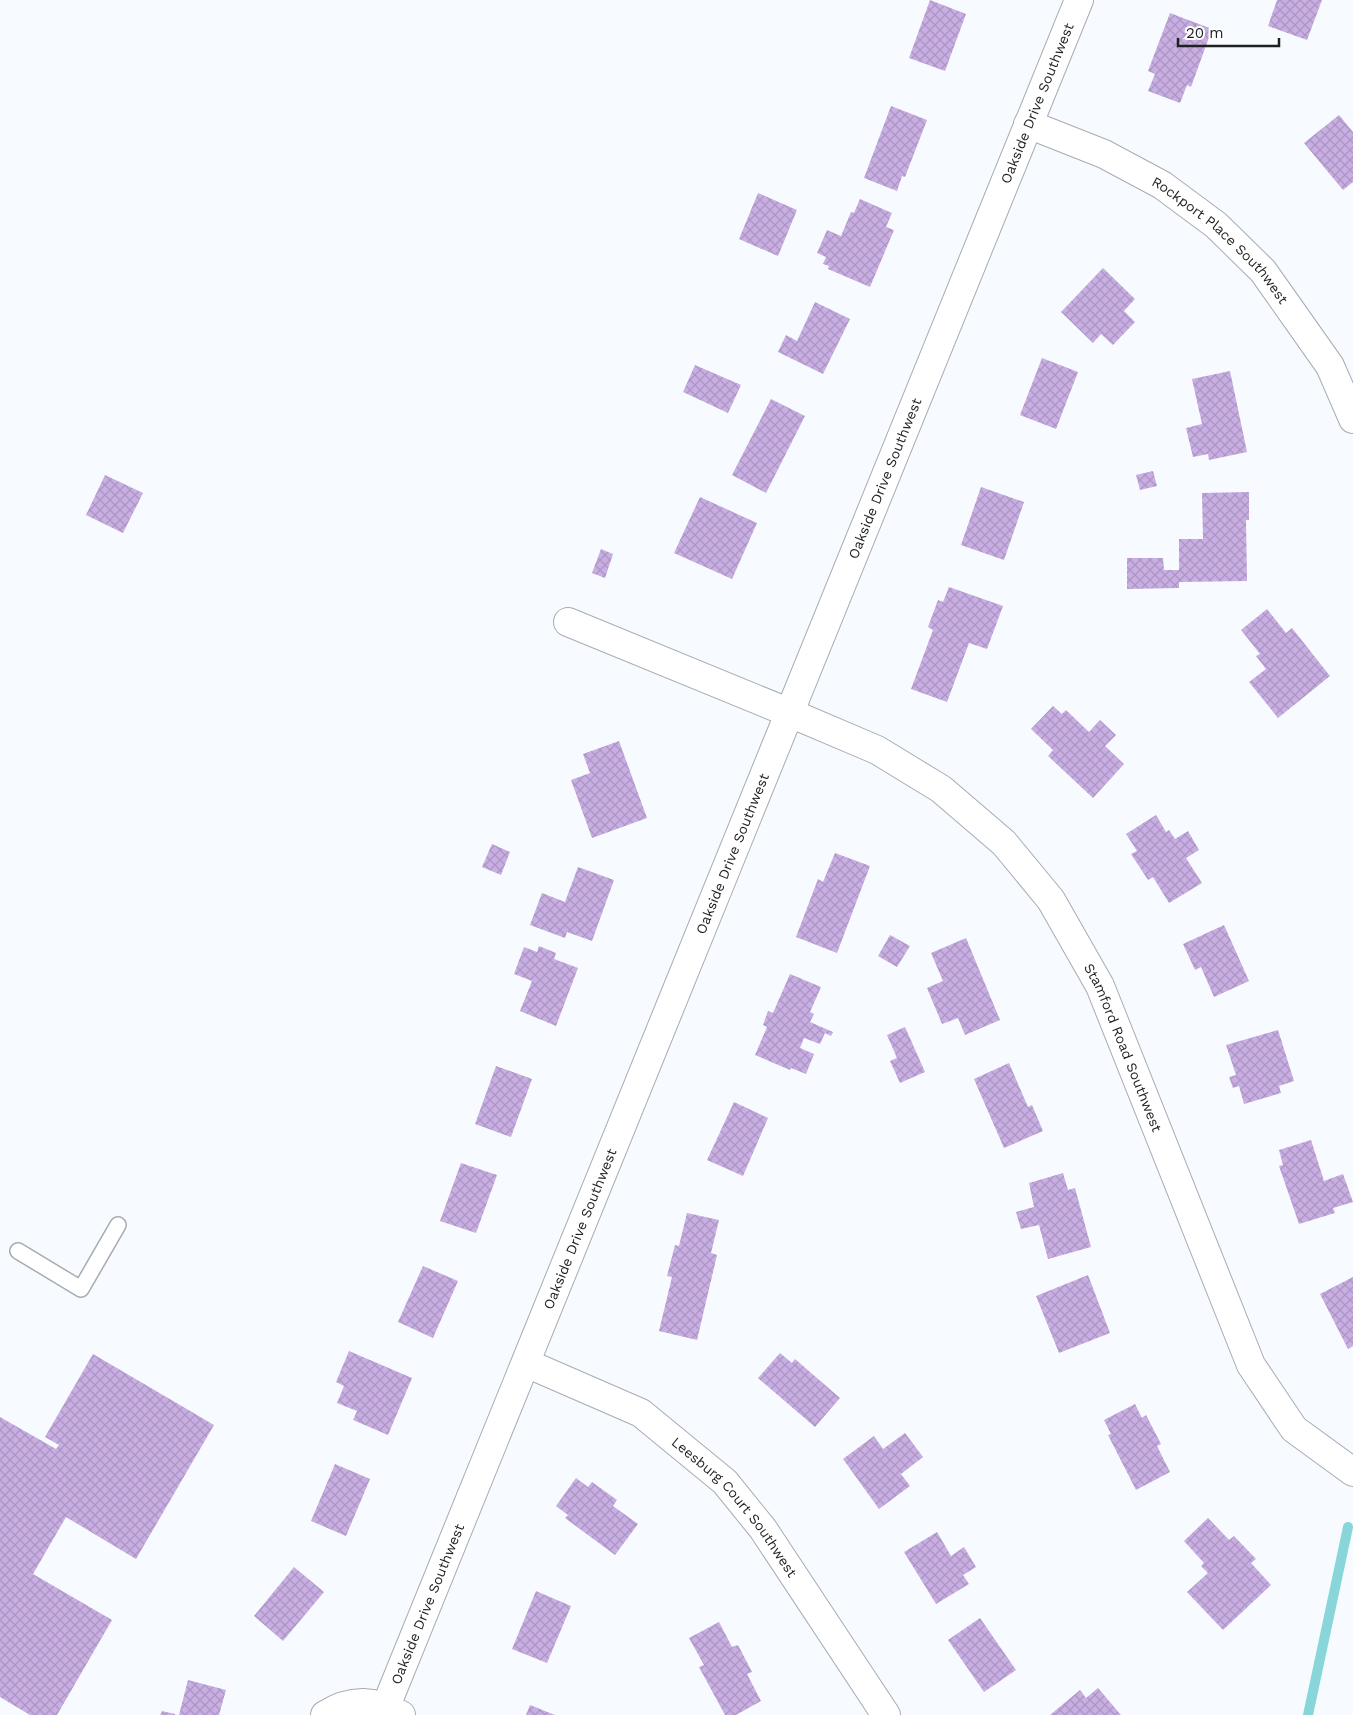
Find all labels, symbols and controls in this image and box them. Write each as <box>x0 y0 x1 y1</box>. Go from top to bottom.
scale bar <box>1178 15 1279 47</box>
street label: Oakside Drive Southwest <box>997 20 1077 186</box>
text: 20 m <box>1186 24 1224 42</box>
street label: Rockport Place Southwest <box>1149 173 1292 307</box>
street label: Oakside Drive Southwest <box>845 396 924 561</box>
street label: Oakside Drive Southwest <box>692 771 772 936</box>
street label: Stamford Road Southwest <box>1081 960 1165 1134</box>
street label: Oakside Drive Southwest <box>540 1146 620 1312</box>
street label: Leesburg Court Southwest <box>669 1434 801 1580</box>
street label: Oakside Drive Southwest <box>388 1521 467 1687</box>

